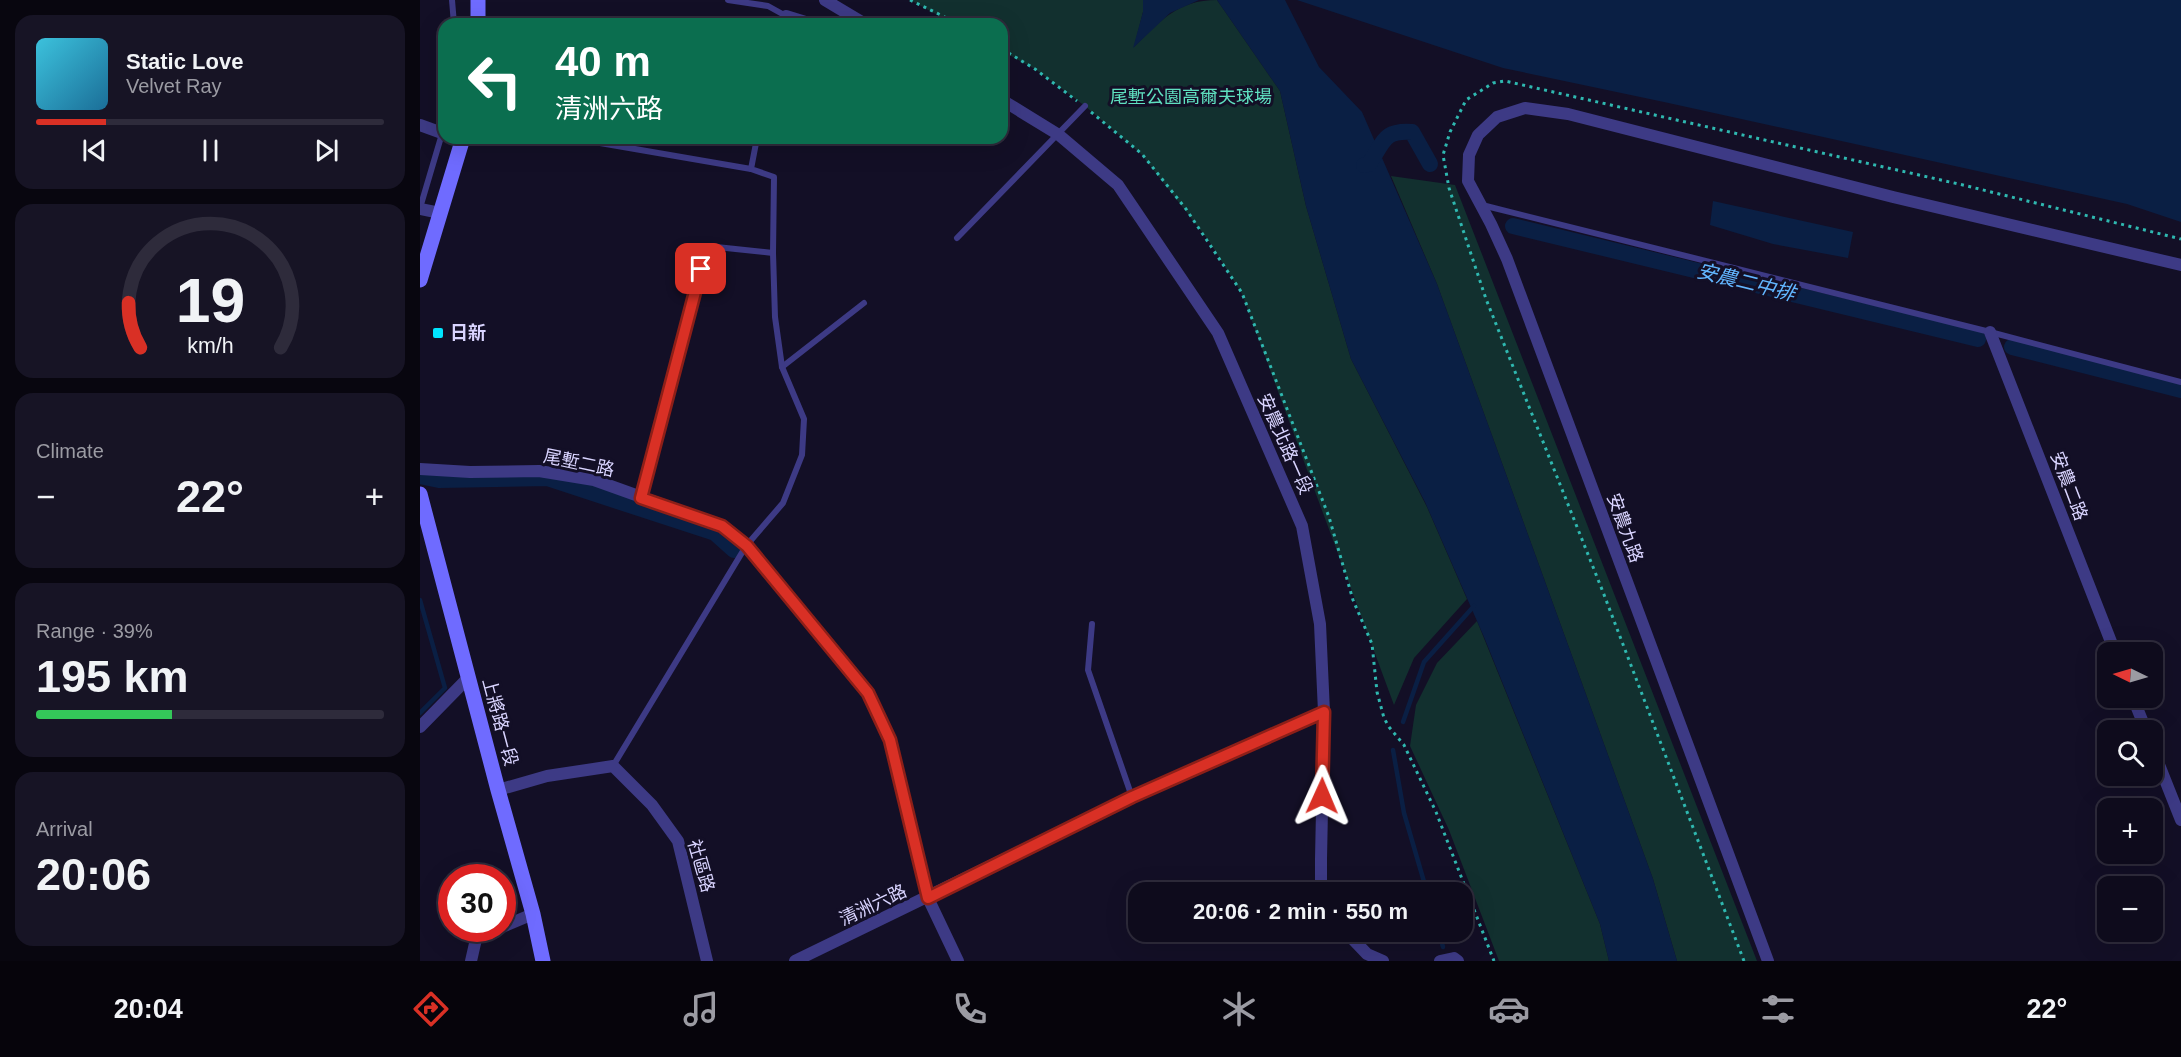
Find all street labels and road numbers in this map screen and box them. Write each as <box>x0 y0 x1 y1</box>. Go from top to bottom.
street label: 安農北路一段 <box>1254 391 1316 497</box>
street label: 尾塹二路 <box>542 446 616 480</box>
street label: 安農二路 <box>2047 449 2091 523</box>
street label: 安農九路 <box>1603 491 1647 565</box>
street label: 上將路一段 <box>479 676 521 768</box>
street label: 社區路 <box>684 837 718 895</box>
street label: 清洲六路 <box>836 881 910 929</box>

